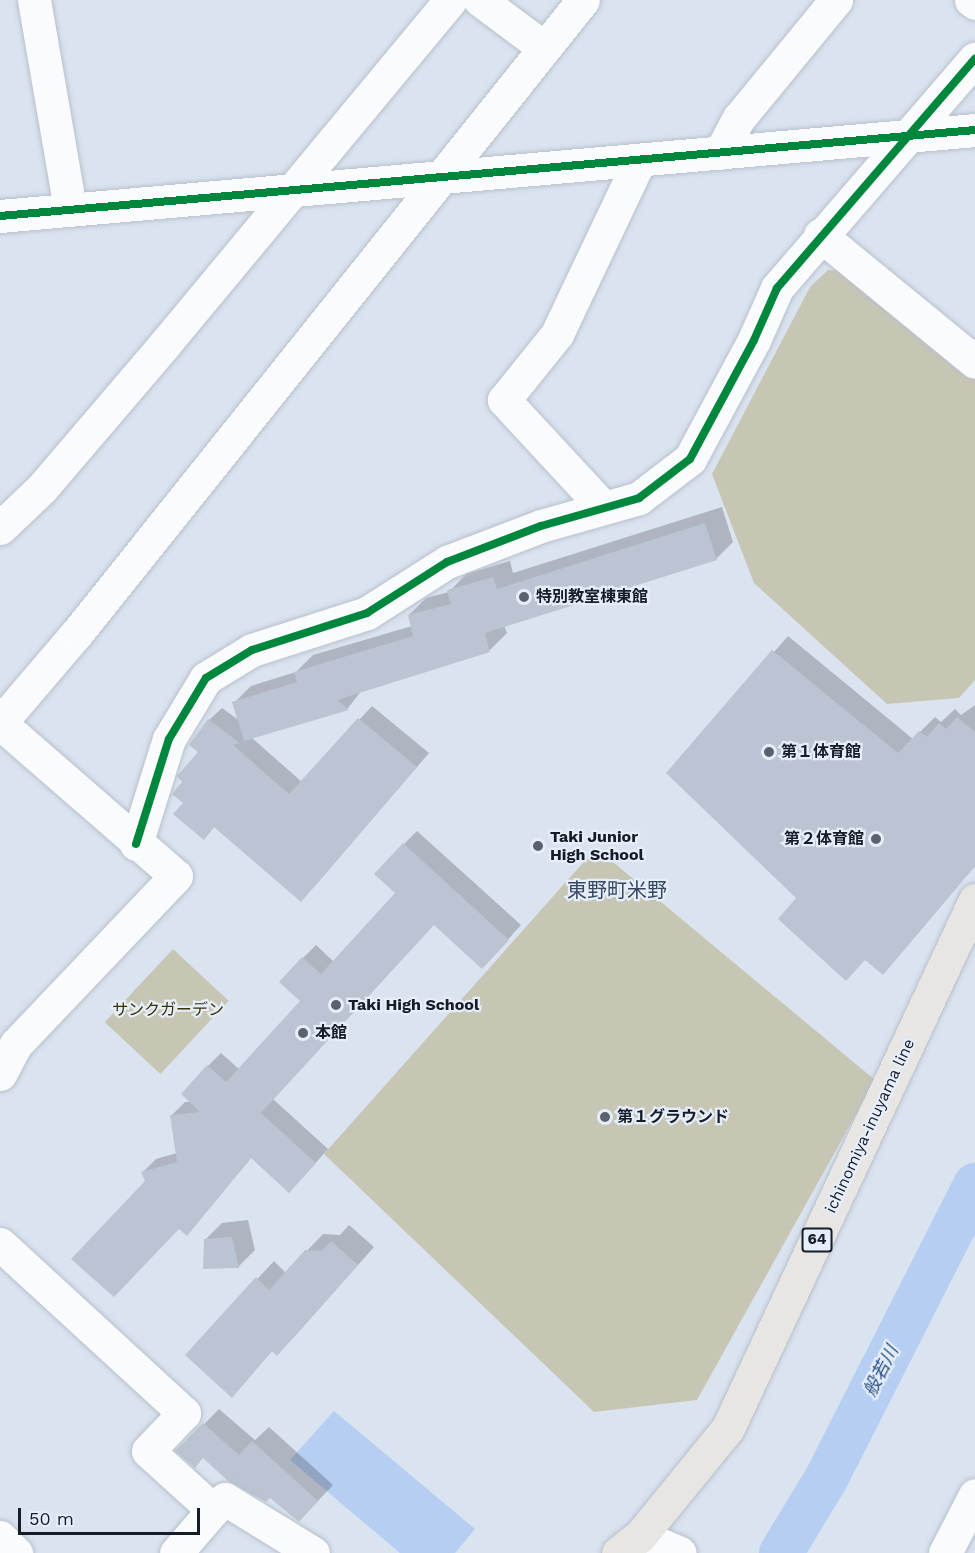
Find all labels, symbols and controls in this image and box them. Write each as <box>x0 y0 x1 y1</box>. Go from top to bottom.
place label: 特別教室棟東館 <box>536 587 648 607</box>
marker: 特別教室棟東館 <box>517 590 531 604</box>
place label: 第１体育館 <box>781 742 861 762</box>
marker: 第１体育館 <box>762 745 776 759</box>
place label: Taki Junior High School <box>550 827 644 865</box>
place label: 第２体育館 <box>784 829 864 849</box>
marker: 第２体育館 <box>869 832 883 846</box>
marker: Taki Junior High School <box>531 839 545 853</box>
district label: 東野町米野 <box>567 878 667 902</box>
place label: Taki High School <box>348 995 479 1015</box>
marker: Taki High School <box>329 998 343 1012</box>
park label: サンクガーデン <box>112 1000 224 1020</box>
place label: 本館 <box>315 1023 347 1043</box>
marker: 本館 <box>296 1026 310 1040</box>
street label: ichinomiya-inuyama line <box>821 1036 919 1216</box>
place label: 第１グラウンド <box>617 1107 729 1127</box>
marker: 第１グラウンド <box>598 1110 612 1124</box>
road number: 64 <box>800 1228 834 1252</box>
water label: 般若川 <box>859 1342 903 1400</box>
scale bar <box>21 1496 202 1534</box>
text: 50 m <box>29 1508 74 1529</box>

